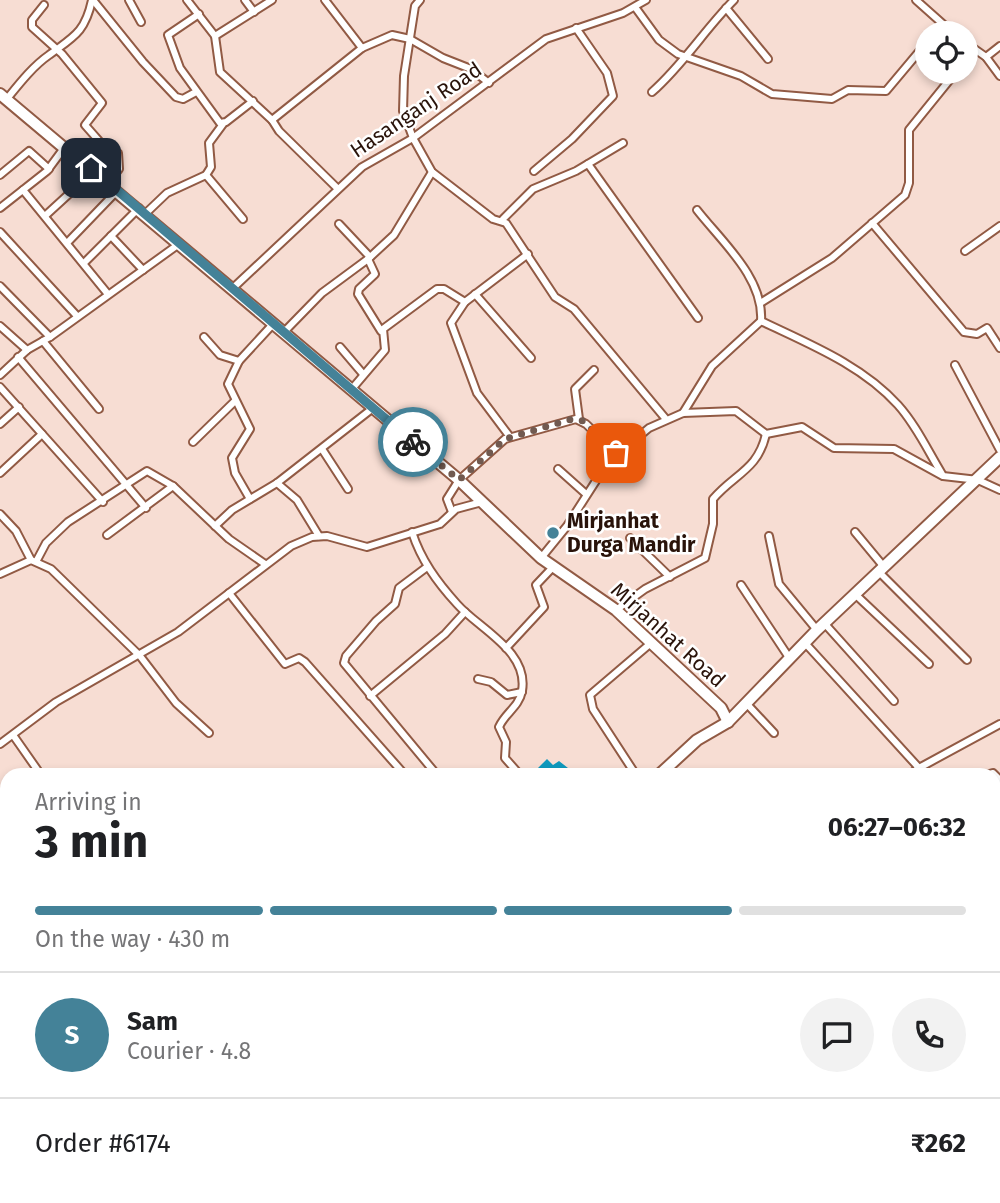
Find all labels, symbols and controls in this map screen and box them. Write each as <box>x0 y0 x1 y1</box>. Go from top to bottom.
map controls <box>915 21 978 84</box>
button: locate <box>915 21 978 84</box>
street label: Hasanganj Road <box>345 56 487 164</box>
pin <box>61 138 121 198</box>
icon: home <box>72 149 110 187</box>
courier <box>378 407 448 477</box>
icon: bike <box>394 423 432 461</box>
pin <box>586 423 646 483</box>
icon: bag <box>597 434 635 472</box>
place label: Mirjanhat Durga Mandir <box>567 508 696 558</box>
marker: Mirjanhat Durga Mandir <box>545 525 561 541</box>
street label: Mirjanhat Road <box>605 577 731 693</box>
text: Arriving in <box>35 788 142 816</box>
text: 06:27–06:32 <box>828 812 966 843</box>
text: 3 min <box>35 814 148 869</box>
text: On the way · 430 m <box>35 925 230 953</box>
button: chat <box>800 998 874 1072</box>
button: phone <box>892 998 966 1072</box>
text: Sam <box>127 1006 178 1037</box>
text: S <box>65 1020 79 1051</box>
text: Courier · 4.8 <box>127 1037 251 1065</box>
text: Order #6174 <box>35 1128 171 1159</box>
text: ₹262 <box>911 1128 966 1159</box>

